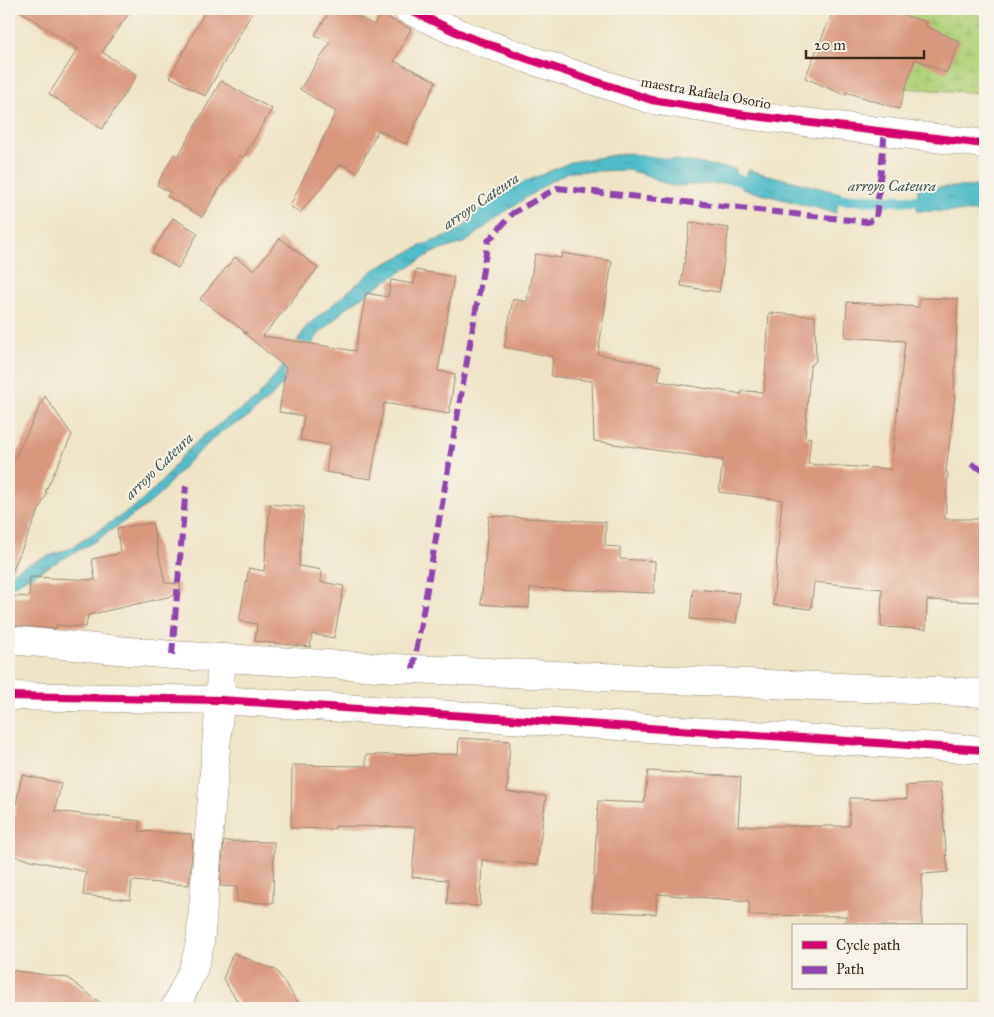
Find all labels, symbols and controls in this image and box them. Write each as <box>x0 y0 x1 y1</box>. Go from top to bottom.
scale bar <box>806 28 924 60</box>
text: 20 m <box>814 36 846 54</box>
street label: maestra Rafaela Osorio <box>640 73 772 113</box>
water label: arroyo Cateura <box>439 169 523 234</box>
water label: arroyo Cateura <box>847 177 936 195</box>
water label: arroyo Cateura <box>120 429 197 504</box>
legend <box>792 924 966 990</box>
text: Cycle path <box>836 936 901 954</box>
text: Path <box>836 960 865 978</box>

